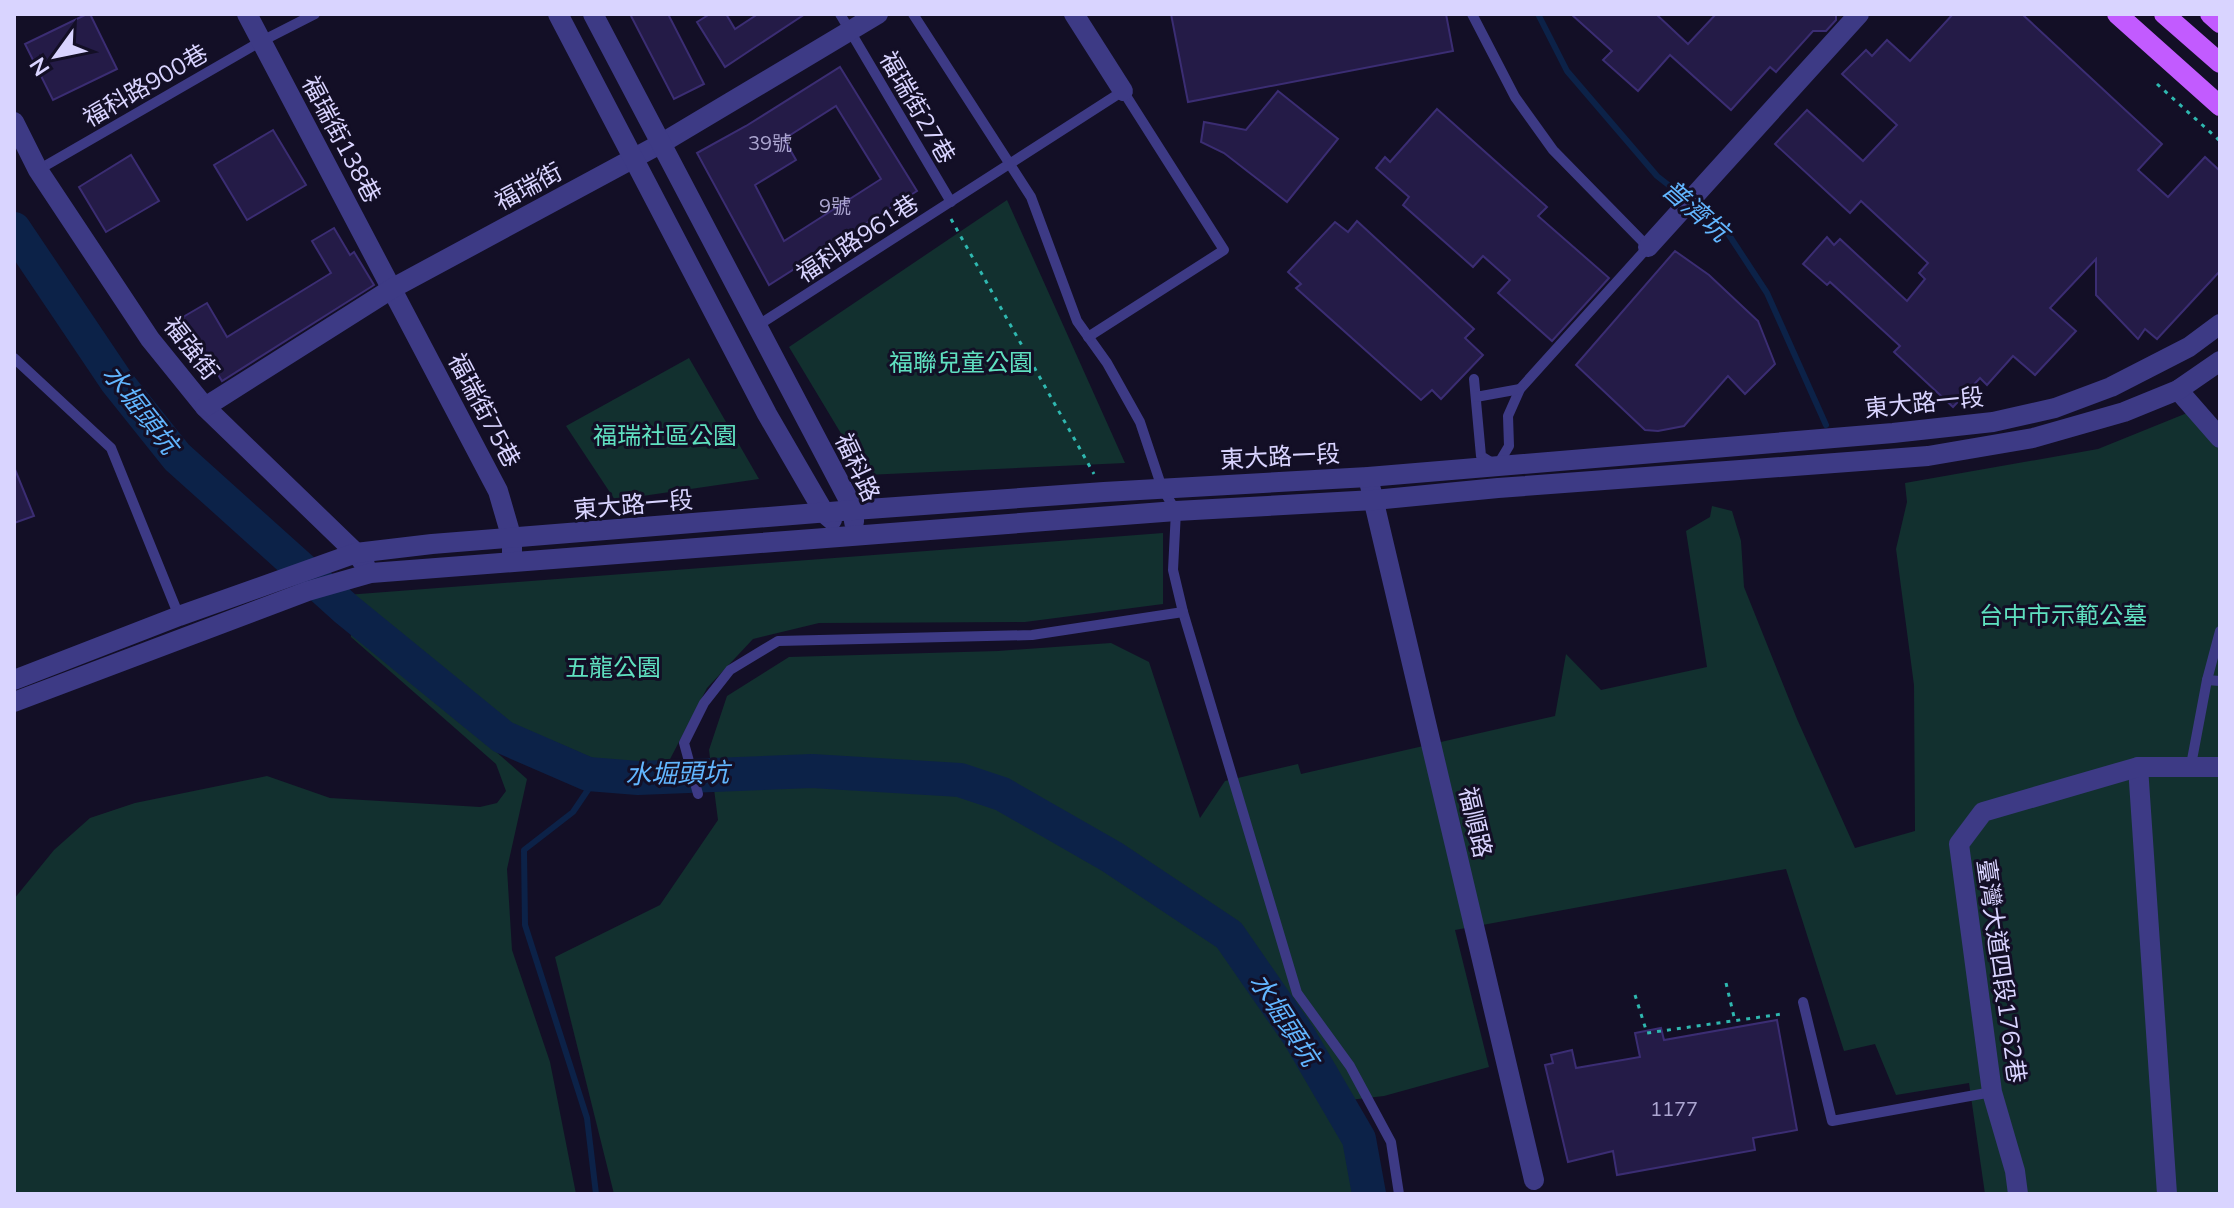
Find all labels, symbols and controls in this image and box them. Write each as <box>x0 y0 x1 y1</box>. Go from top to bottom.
north arrow <box>16 16 96 96</box>
street label: 福科路900巷 <box>77 37 213 133</box>
street label: 福瑞街27巷 <box>874 45 962 169</box>
text: N <box>23 52 55 81</box>
street label: 福瑞街138巷 <box>296 71 388 207</box>
house number: 39號 <box>748 130 792 155</box>
street label: 福瑞街 <box>489 156 567 216</box>
water label: 普濟坑 <box>1656 172 1739 251</box>
street label: 福科路961巷 <box>790 188 924 288</box>
house number: 9號 <box>819 193 851 218</box>
street label: 福強街 <box>158 310 226 386</box>
park label: 福聯兒童公園 <box>889 347 1033 377</box>
street label: 福瑞街75巷 <box>442 348 528 472</box>
water label: 水堀頭坑 <box>96 358 188 463</box>
street label: 東大路一段 <box>1863 381 1985 423</box>
park label: 福瑞社區公園 <box>593 420 737 450</box>
street label: 福科路 <box>829 428 887 506</box>
street label: 東大路一段 <box>1219 438 1341 474</box>
street label: 東大路一段 <box>572 484 694 524</box>
park label: 台中市示範公墓 <box>1979 600 2147 630</box>
park label: 五龍公園 <box>565 652 661 682</box>
water label: 水堀頭坑 <box>625 756 733 790</box>
street label: 福順路 <box>1453 784 1499 860</box>
street label: 臺灣大道四段1762巷 <box>1971 857 2033 1085</box>
water label: 水堀頭坑 <box>1243 966 1329 1075</box>
house number: 1177 <box>1650 1096 1698 1121</box>

